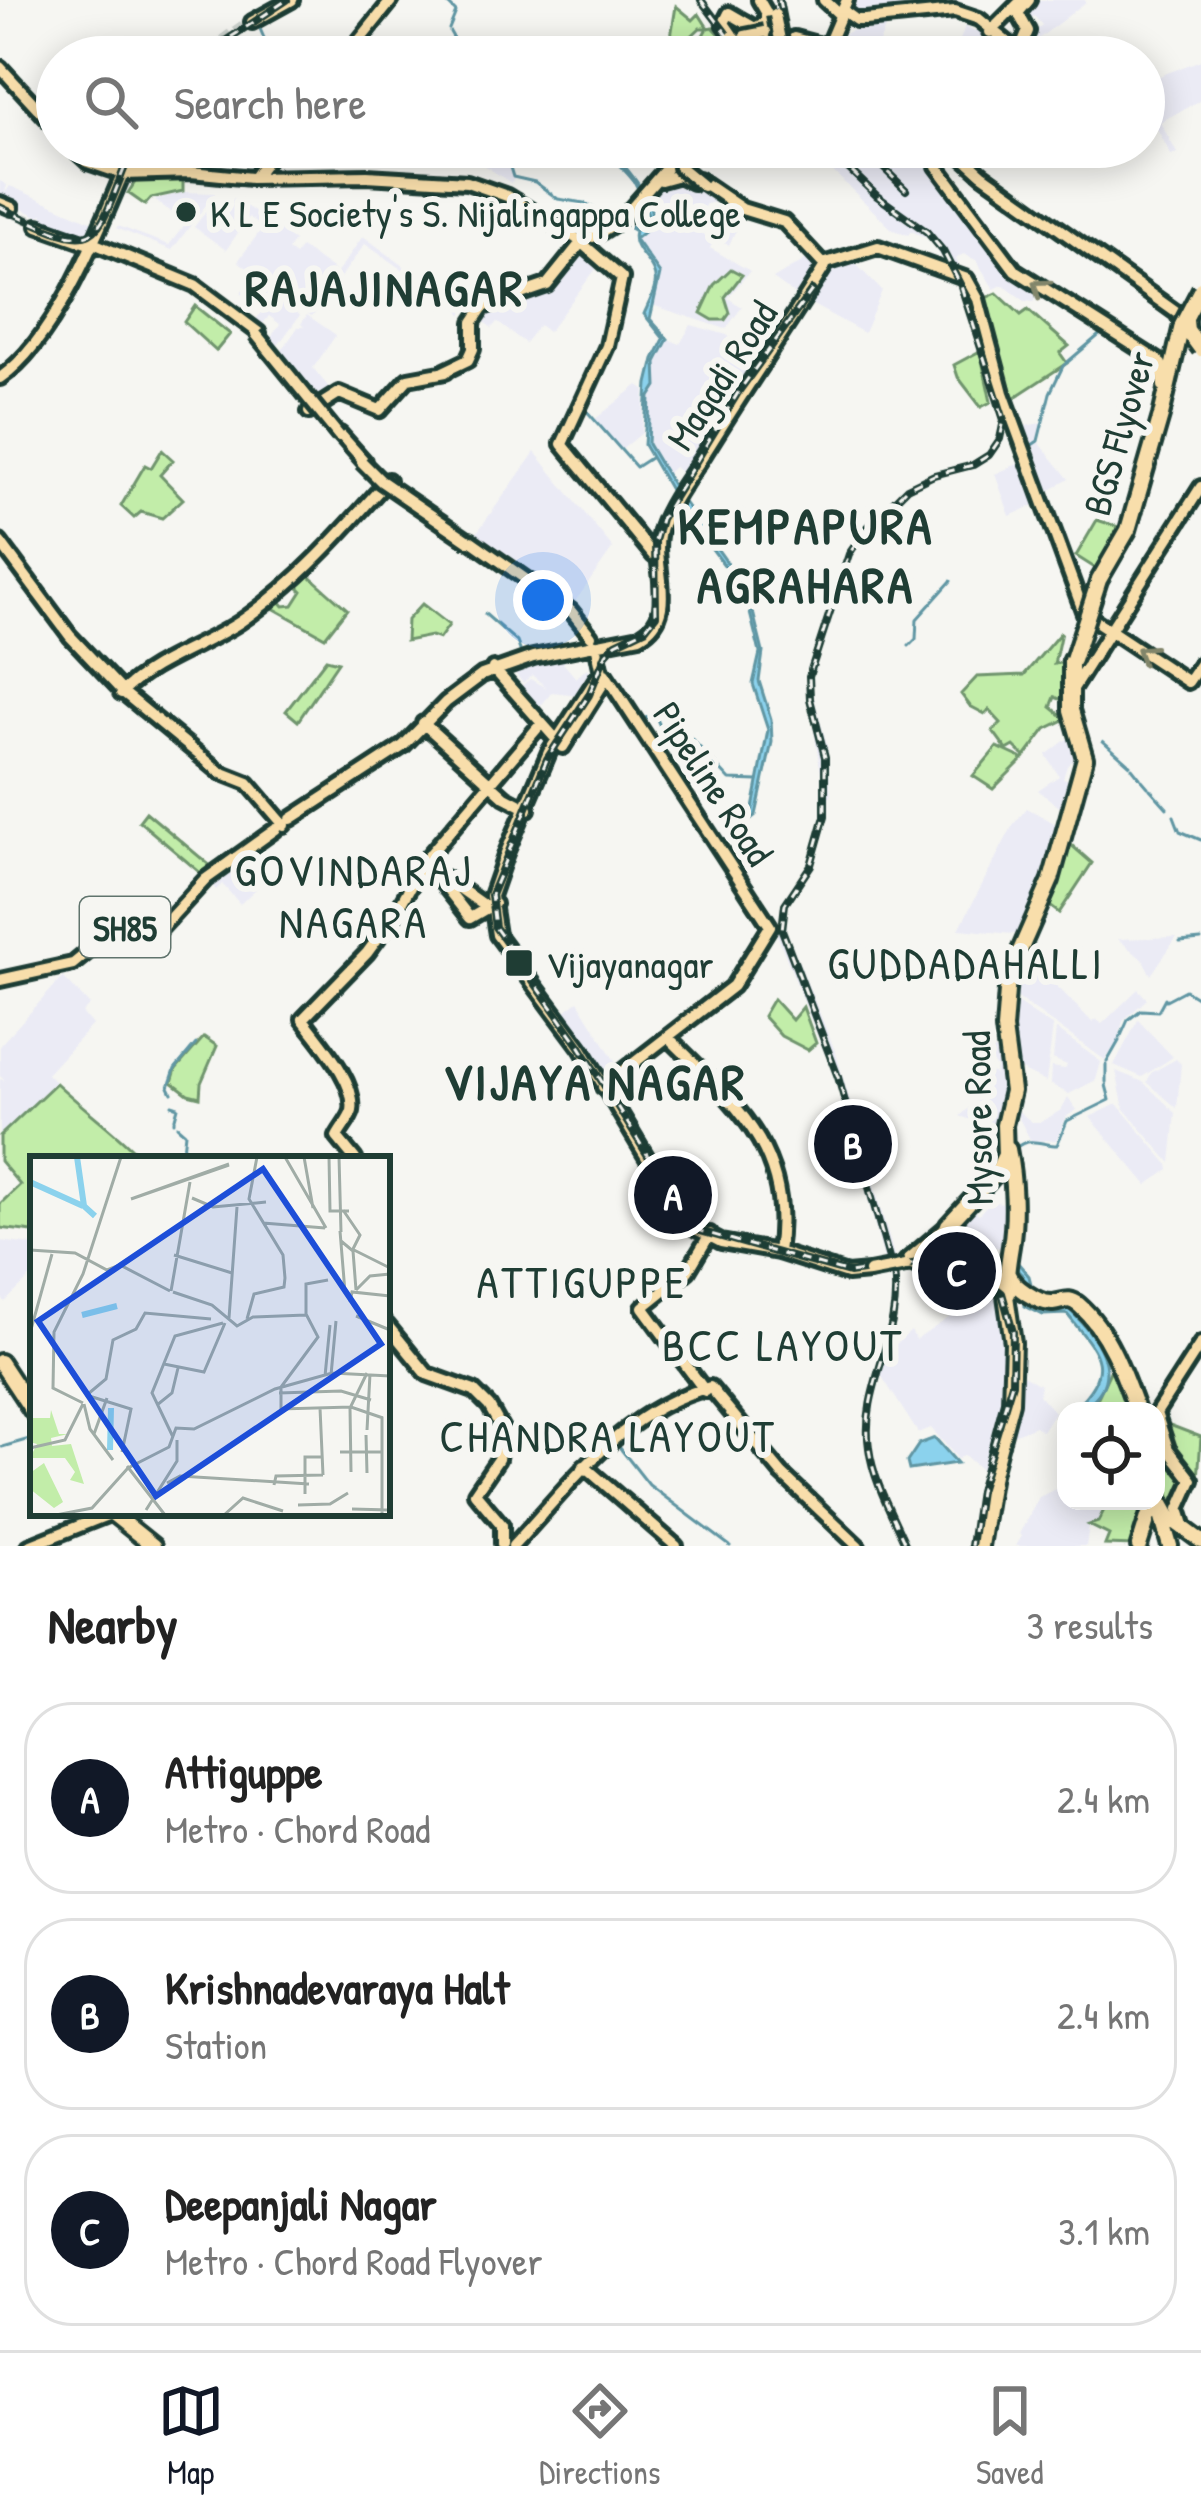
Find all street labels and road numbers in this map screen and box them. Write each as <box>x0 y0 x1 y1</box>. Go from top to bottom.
street label: Magadi Road <box>653 290 789 460</box>
street label: BGS Flyover <box>1069 345 1167 521</box>
street label: Pipeline Road <box>641 691 787 875</box>
road number: SH85 <box>80 897 170 957</box>
street label: Mysore Road <box>949 1031 1005 1205</box>

